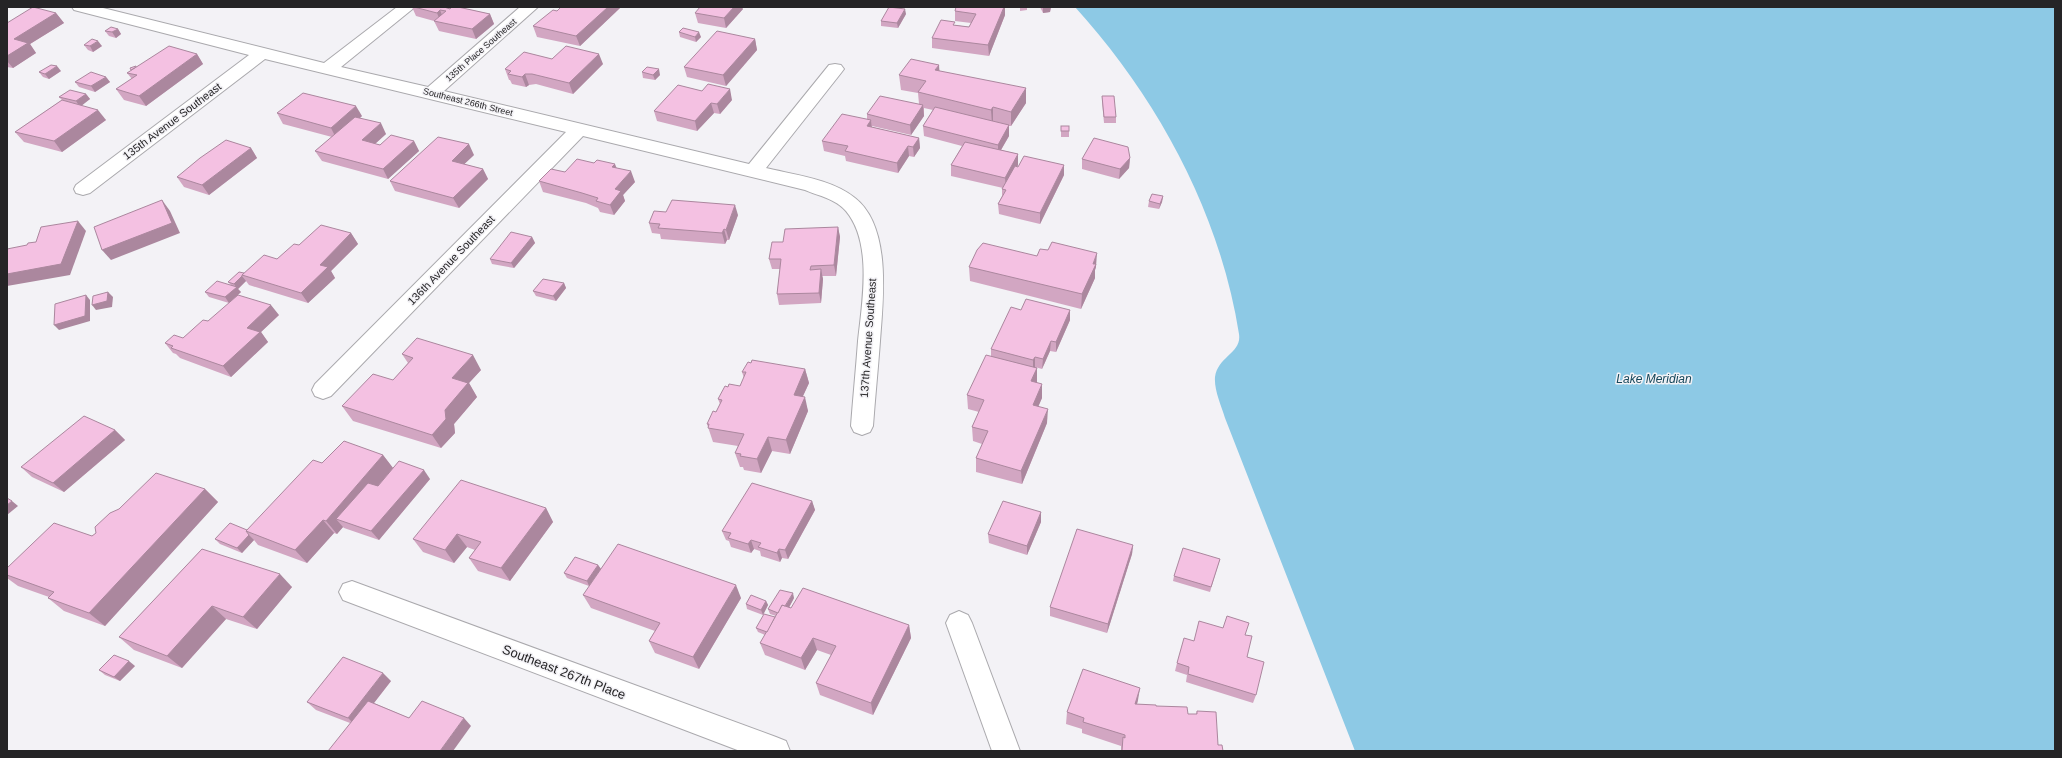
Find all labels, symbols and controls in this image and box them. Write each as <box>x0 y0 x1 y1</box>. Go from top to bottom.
street label: 135th Place Southeast <box>444 16 519 83</box>
street label: 135th Avenue Southeast <box>121 80 223 162</box>
street label: Southeast 266th Street <box>422 86 514 118</box>
street label: 136th Avenue Southeast <box>405 213 497 307</box>
street label: 137th Avenue Southeast <box>858 278 878 398</box>
water label: Lake Meridian <box>1616 372 1692 386</box>
street label: Southeast 267th Place <box>500 642 628 702</box>

